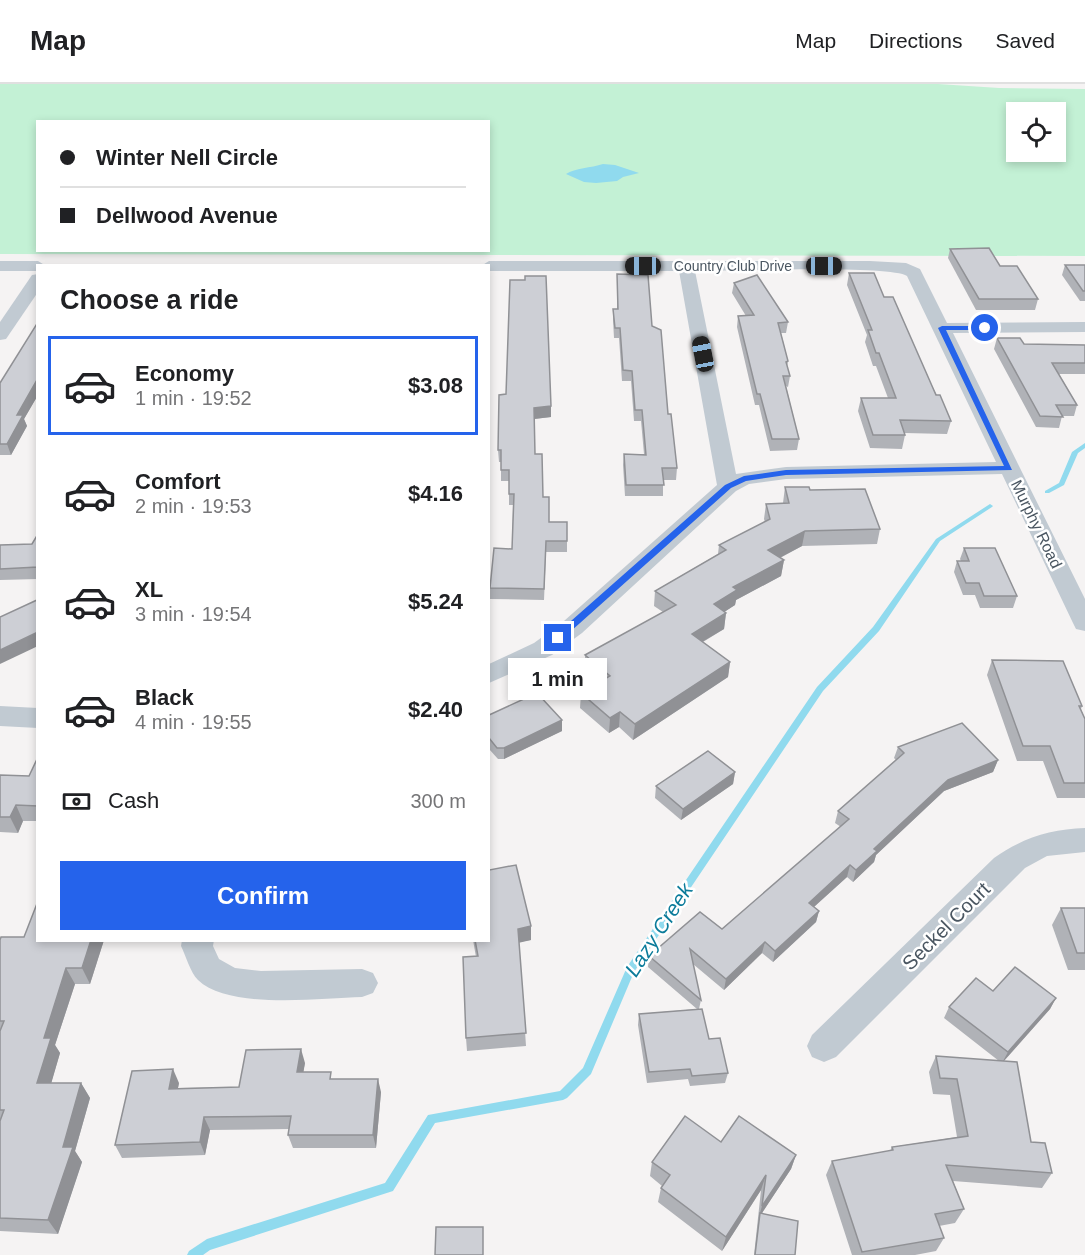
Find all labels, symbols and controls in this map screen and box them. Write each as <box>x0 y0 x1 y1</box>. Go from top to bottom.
text: Map <box>30 25 86 56</box>
text: Map <box>795 29 836 52</box>
text: Directions <box>869 29 962 52</box>
text: Saved <box>995 29 1055 52</box>
map controls <box>1006 102 1066 162</box>
button: locate <box>1006 102 1066 162</box>
text: Winter Nell Circle <box>96 145 278 170</box>
text: Dellwood Avenue <box>96 203 278 228</box>
car <box>625 257 661 275</box>
car <box>806 257 842 275</box>
street label: Country Club Drive <box>674 258 792 274</box>
text: Choose a ride <box>60 285 239 315</box>
route start <box>971 314 998 341</box>
car <box>691 335 715 373</box>
icon: car <box>63 359 117 413</box>
text: Economy <box>135 361 234 386</box>
text: $3.08 <box>408 373 463 398</box>
text: 1 min · 19:52 <box>135 387 252 409</box>
icon: car <box>63 467 117 521</box>
text: Comfort <box>135 469 221 494</box>
street label: Murphy Road <box>1008 477 1065 571</box>
text: $4.16 <box>408 481 463 506</box>
text: 2 min · 19:53 <box>135 495 252 517</box>
icon: car <box>63 575 117 629</box>
text: XL <box>135 577 163 602</box>
text: $5.24 <box>408 589 463 614</box>
text: 3 min · 19:54 <box>135 603 252 625</box>
route end <box>544 624 571 651</box>
callout: 1 min <box>508 659 608 701</box>
text: 1 min <box>531 668 584 690</box>
icon: car <box>63 683 117 737</box>
text: Black <box>135 685 194 710</box>
text: $2.40 <box>408 697 463 722</box>
text: 4 min · 19:55 <box>135 711 252 733</box>
icon: cash <box>60 785 93 818</box>
text: Cash <box>108 788 159 813</box>
text: 300 m <box>410 790 466 812</box>
button: Confirm <box>60 861 466 930</box>
street label: Seckel Court <box>898 877 995 974</box>
water label: Lazy Creek <box>620 878 698 981</box>

